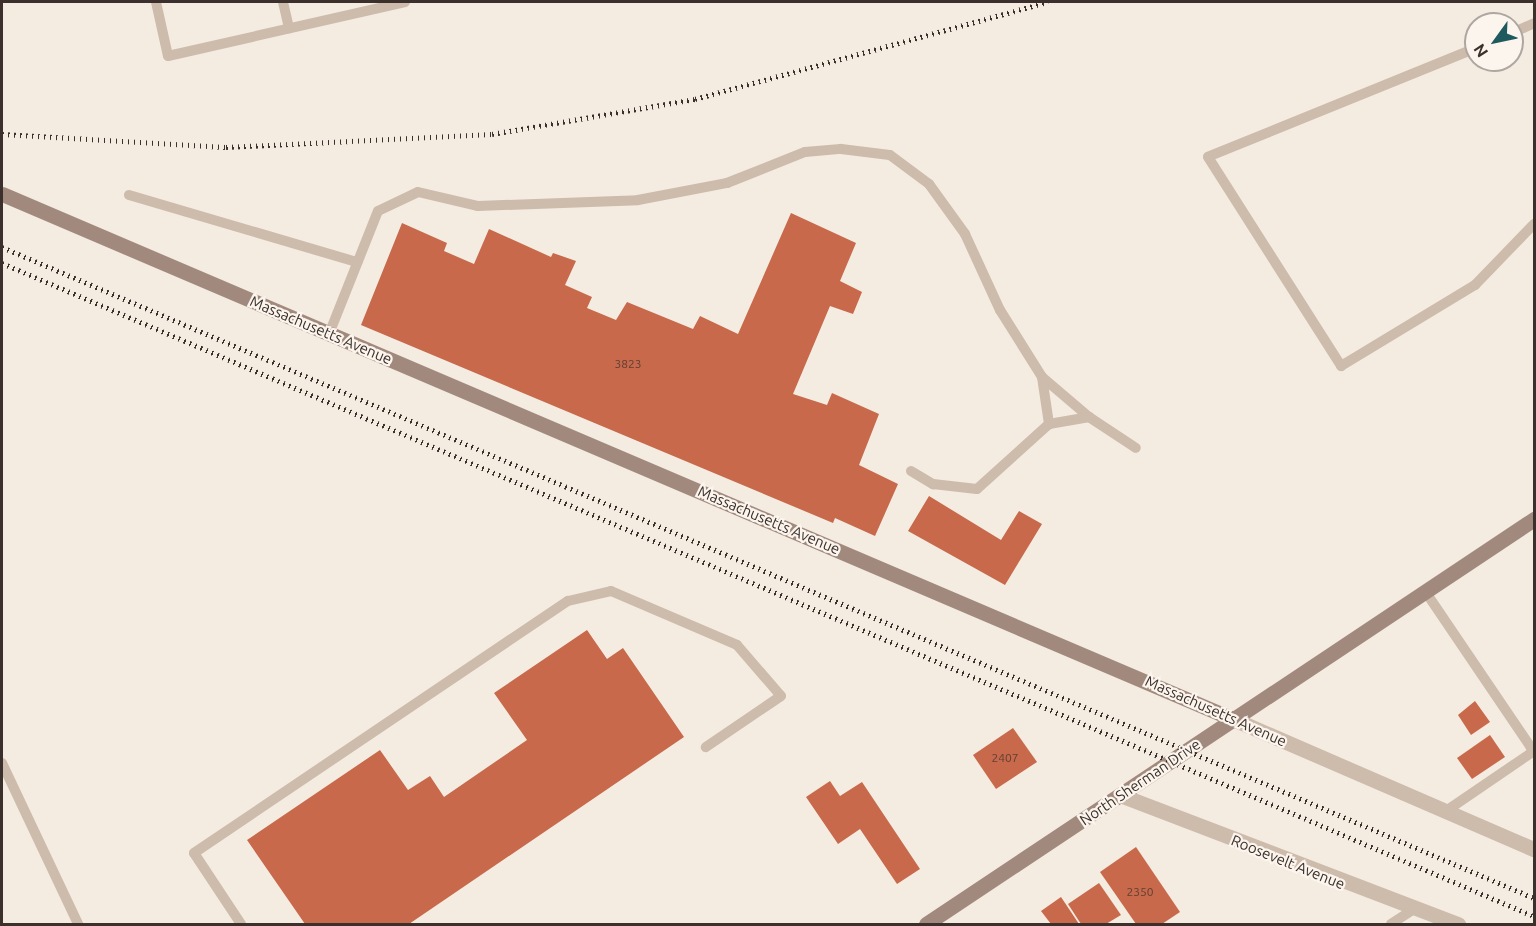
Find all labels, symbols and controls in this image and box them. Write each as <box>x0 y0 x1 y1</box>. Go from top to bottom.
north arrow <box>1464 12 1524 72</box>
text: N <box>1470 41 1491 61</box>
street label: Massachusetts Avenue <box>247 292 395 368</box>
house number: 3823 <box>614 357 642 371</box>
street label: Massachusetts Avenue <box>695 482 843 558</box>
street label: Massachusetts Avenue <box>1143 672 1289 750</box>
street label: North Sherman Drive <box>1076 735 1204 829</box>
house number: 2407 <box>991 751 1019 765</box>
street label: Roosevelt Avenue <box>1229 831 1347 893</box>
house number: 2350 <box>1126 885 1154 899</box>

